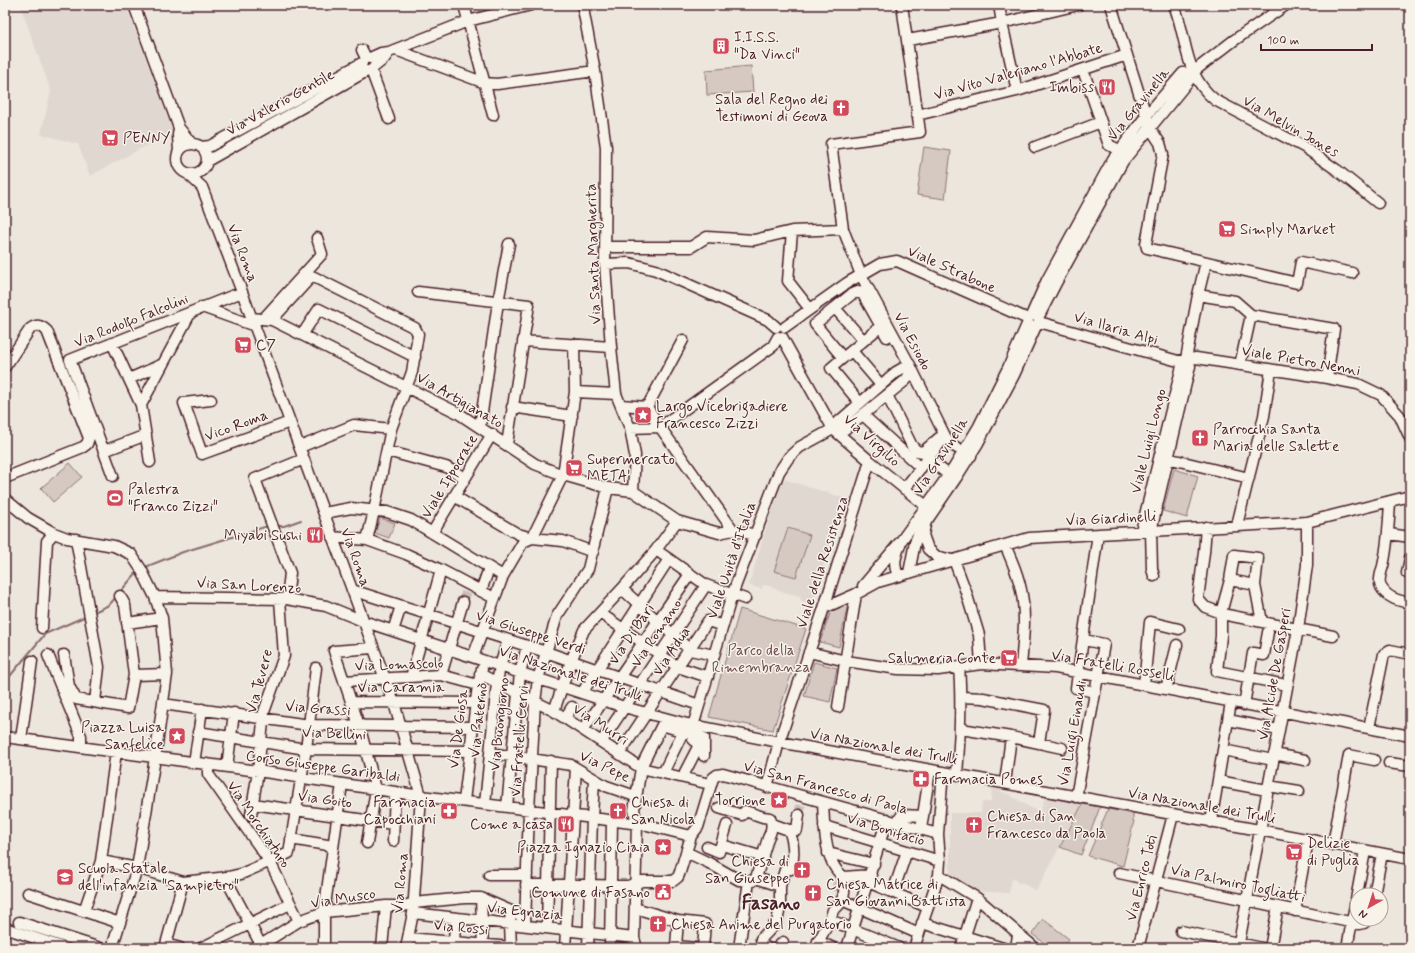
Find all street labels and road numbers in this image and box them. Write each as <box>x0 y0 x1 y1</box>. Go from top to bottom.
street label: Via Vito Valeriano l'Abbate <box>932 38 1105 106</box>
street label: Via Gravinella <box>1103 63 1175 145</box>
street label: Via Valerio Gentile <box>223 65 338 141</box>
street label: Via Melvin Jones <box>1239 91 1343 163</box>
street label: Via Santa Margherita <box>582 183 607 325</box>
street label: Via Roma <box>222 221 262 286</box>
street label: Viale Strabone <box>904 241 999 298</box>
street label: Via Rodolfo Falcolini <box>71 289 192 355</box>
street label: Via Ilaria Alpi <box>1071 307 1160 351</box>
street label: Via Esiodo <box>888 309 936 374</box>
street label: Viale Pietro Nenni <box>1240 341 1362 381</box>
street label: Via Artigianato <box>413 368 506 434</box>
street label: Viale Luigi Longo <box>1126 387 1172 496</box>
street label: Vico Roma <box>202 405 271 447</box>
street label: Via Virgilio <box>838 410 904 472</box>
street label: Via Gravinella <box>908 413 974 499</box>
street label: Viale Ippocrate <box>417 431 483 522</box>
street label: Viale della Resistenza <box>792 494 854 631</box>
street label: Viale Unità d'Italia <box>703 499 761 622</box>
street label: Via Giardinelli <box>1065 507 1157 531</box>
street label: Via Roma <box>335 525 375 590</box>
street label: Via San Lorenzo <box>196 573 302 599</box>
street label: Via Romano <box>627 595 687 672</box>
street label: Via Di Bari <box>604 600 660 669</box>
street label: Via Giuseppe Verdi <box>473 606 588 660</box>
street label: Via Alcide De Gasperi <box>1254 607 1296 742</box>
street label: Via Adua <box>648 623 696 680</box>
street label: Via Nazionale dei Trulli <box>496 641 645 707</box>
street label: Via Fratelli Rosselli <box>1050 645 1176 687</box>
street label: Via Tevere <box>242 647 278 716</box>
street label: Via Lomascolo <box>354 653 444 677</box>
street label: Via Buongiorno <box>485 676 516 772</box>
street label: Via Caramia <box>358 678 445 698</box>
street label: Via Luigi Einaudi <box>1054 679 1093 788</box>
street label: Via Paternò <box>465 682 493 759</box>
street label: Via Fratelli Cervi <box>506 685 534 797</box>
street label: Via De Giosa <box>444 687 474 770</box>
street label: Via Grassi <box>285 697 351 721</box>
street label: Via Murri <box>569 699 632 750</box>
street label: Via Bellini <box>301 723 367 745</box>
street label: Via Nazionale dei Trulli <box>808 724 959 770</box>
street label: Corso Giuseppe Garibaldi <box>244 746 401 788</box>
street label: Via Pepe <box>576 746 633 788</box>
street label: Via San Francesco di Paola <box>741 756 910 820</box>
street label: Via Morchiaturo <box>222 777 295 872</box>
street label: Via Nazionale dei Trulli <box>1126 783 1277 829</box>
street label: Via Goito <box>296 786 353 814</box>
street label: Via Bonifacio <box>844 809 927 851</box>
street label: Via Enrico Toti <box>1122 833 1162 923</box>
street label: Via Roma <box>388 852 414 914</box>
street label: Via Palmiro Togliatti <box>1168 860 1307 909</box>
street label: Via Musco <box>309 884 377 914</box>
street label: Via Egnazia <box>486 898 565 926</box>
street label: Via Rossi <box>433 916 489 940</box>

